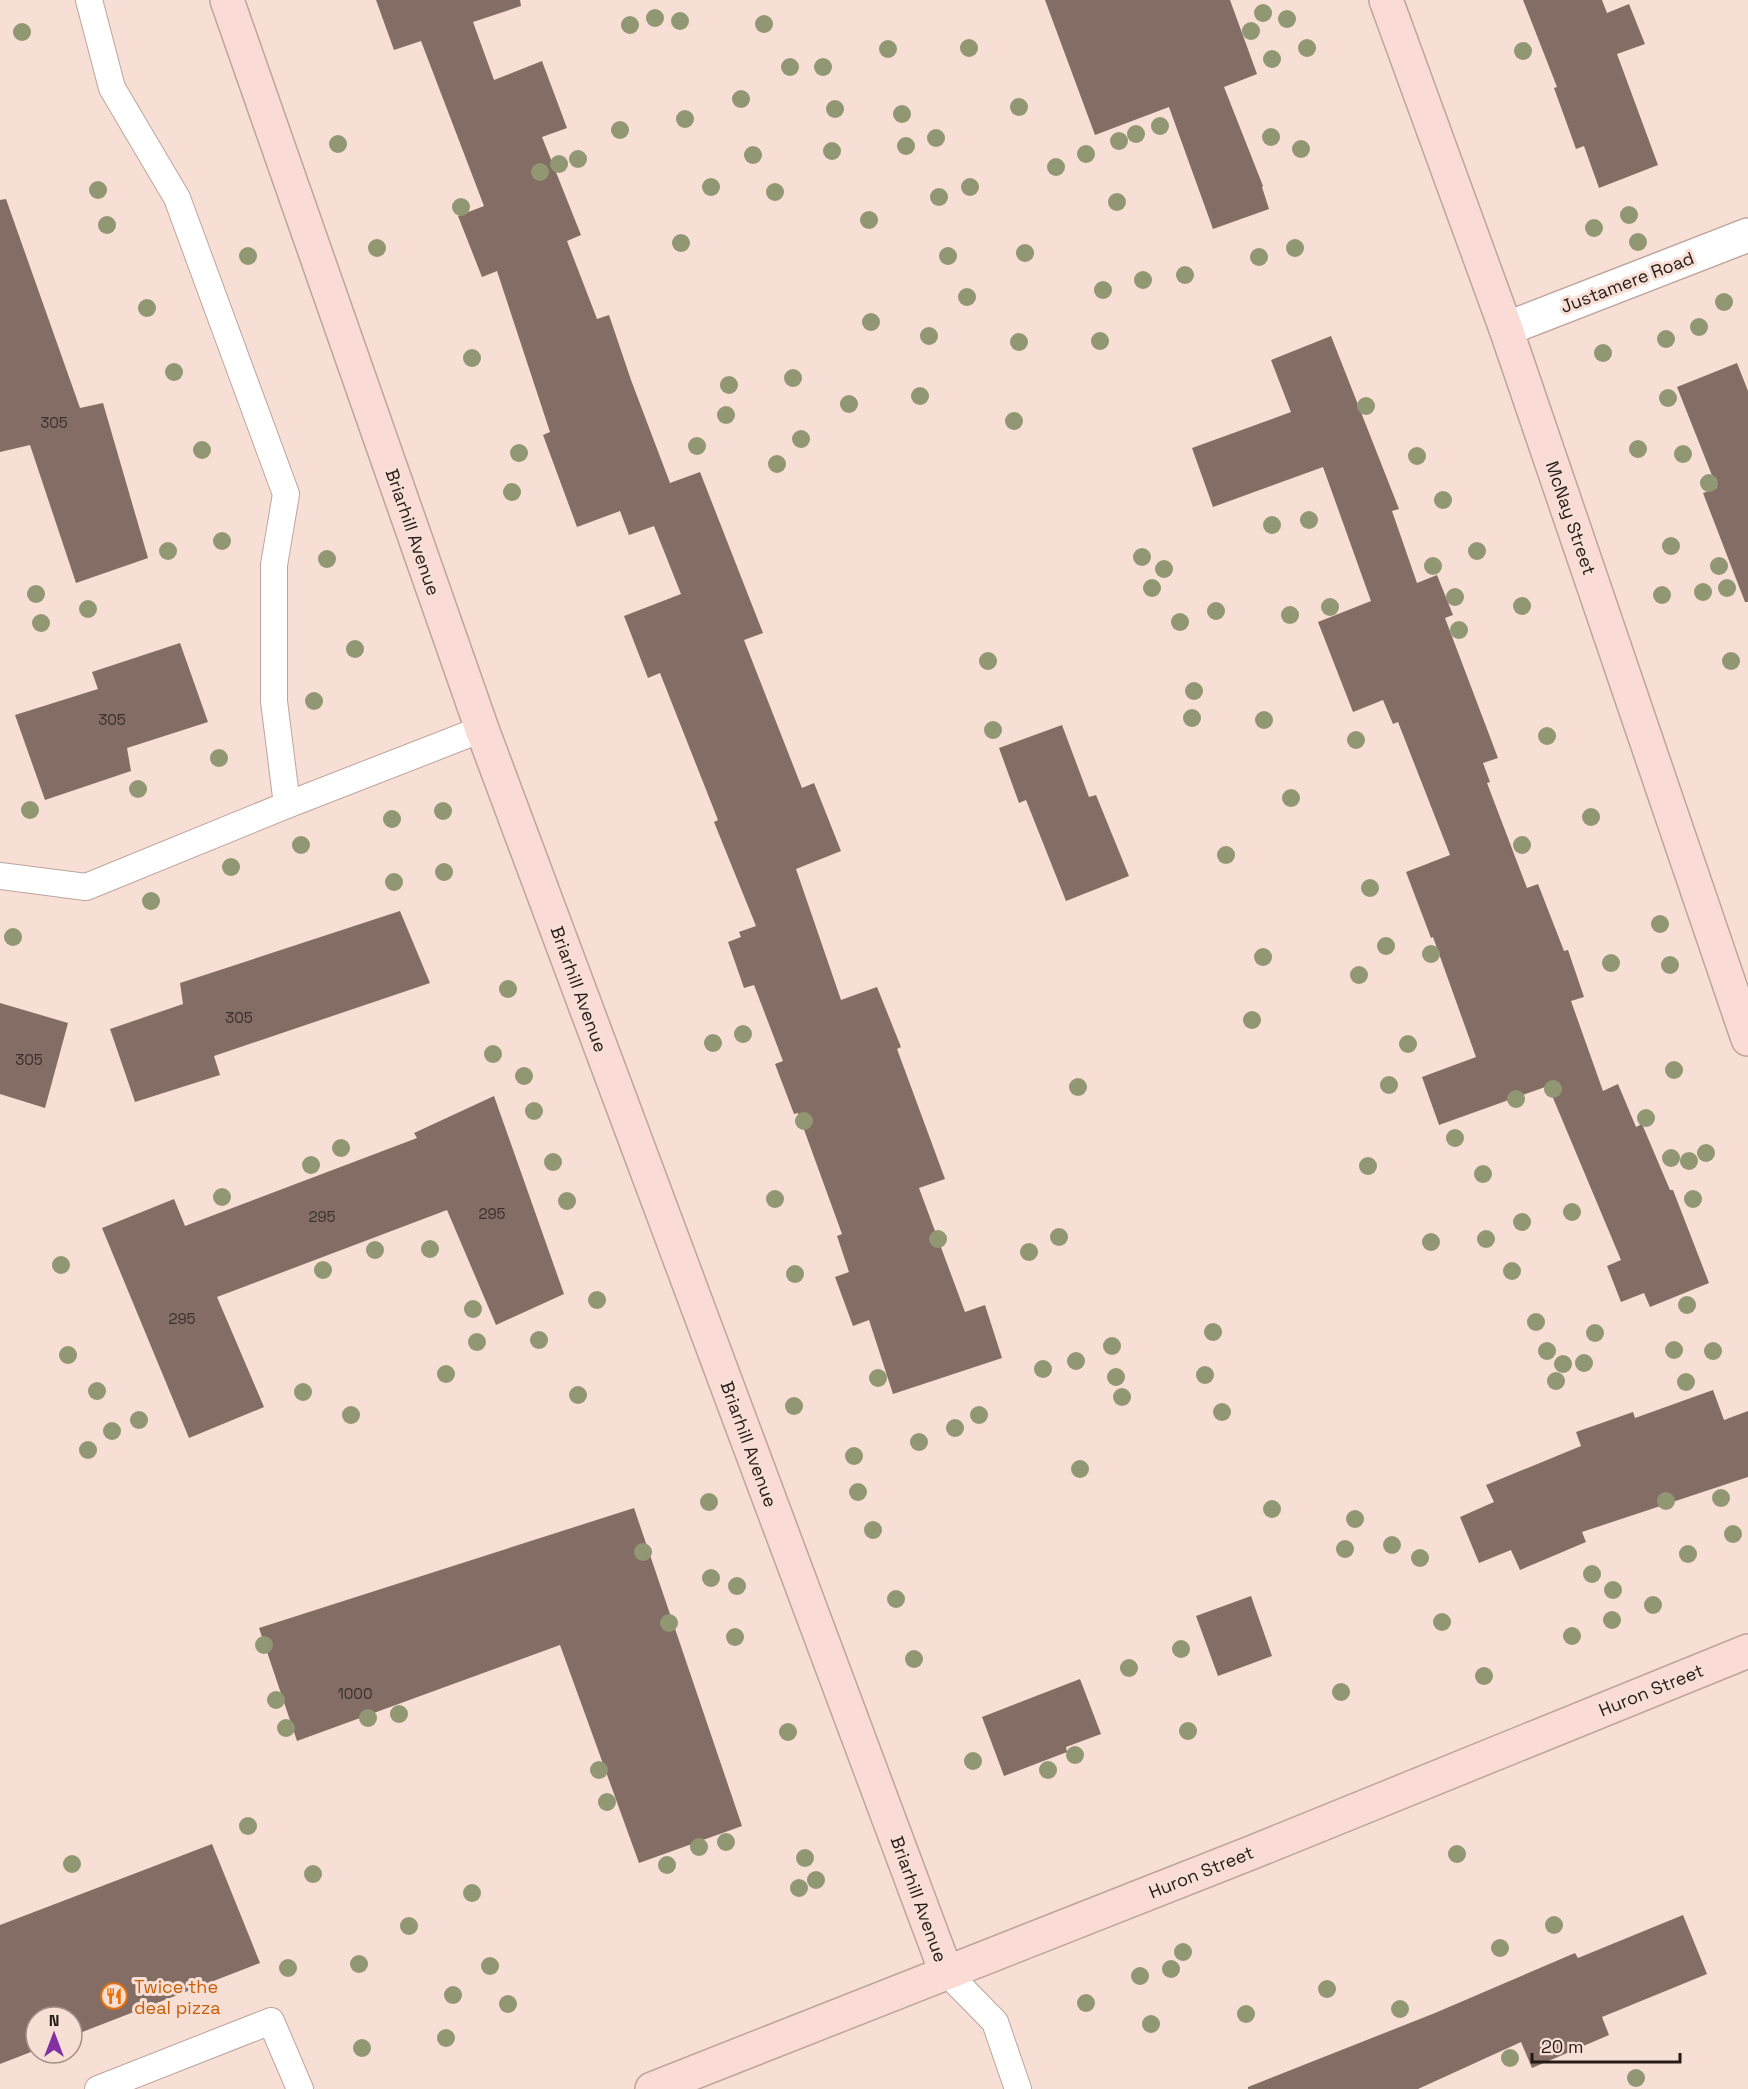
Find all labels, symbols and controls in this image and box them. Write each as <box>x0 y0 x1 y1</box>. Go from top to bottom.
street label: Justamere Road <box>1557 246 1697 318</box>
house number: 305 <box>40 413 68 432</box>
street label: McNay Street <box>1541 458 1601 578</box>
street label: Briarhill Avenue <box>381 466 445 598</box>
house number: 305 <box>98 710 126 729</box>
street label: Briarhill Avenue <box>546 923 612 1055</box>
house number: 305 <box>225 1008 253 1027</box>
house number: 305 <box>15 1050 43 1069</box>
house number: 295 <box>478 1204 506 1223</box>
house number: 295 <box>308 1207 336 1226</box>
house number: 295 <box>168 1309 196 1328</box>
street label: Briarhill Avenue <box>716 1378 782 1510</box>
street label: Huron Street <box>1595 1659 1707 1721</box>
house number: 1000 <box>337 1684 373 1703</box>
street label: Briarhill Avenue <box>886 1833 952 1965</box>
street label: Huron Street <box>1145 1841 1257 1903</box>
place label: Twice the deal pizza <box>134 1975 221 2019</box>
restaurant icon: Twice the deal pizza <box>99 1981 129 2011</box>
north arrow <box>24 2005 84 2065</box>
text: N <box>49 2010 59 2031</box>
scale bar <box>1532 2026 1680 2064</box>
text: 20 m <box>1541 2035 1584 2058</box>

